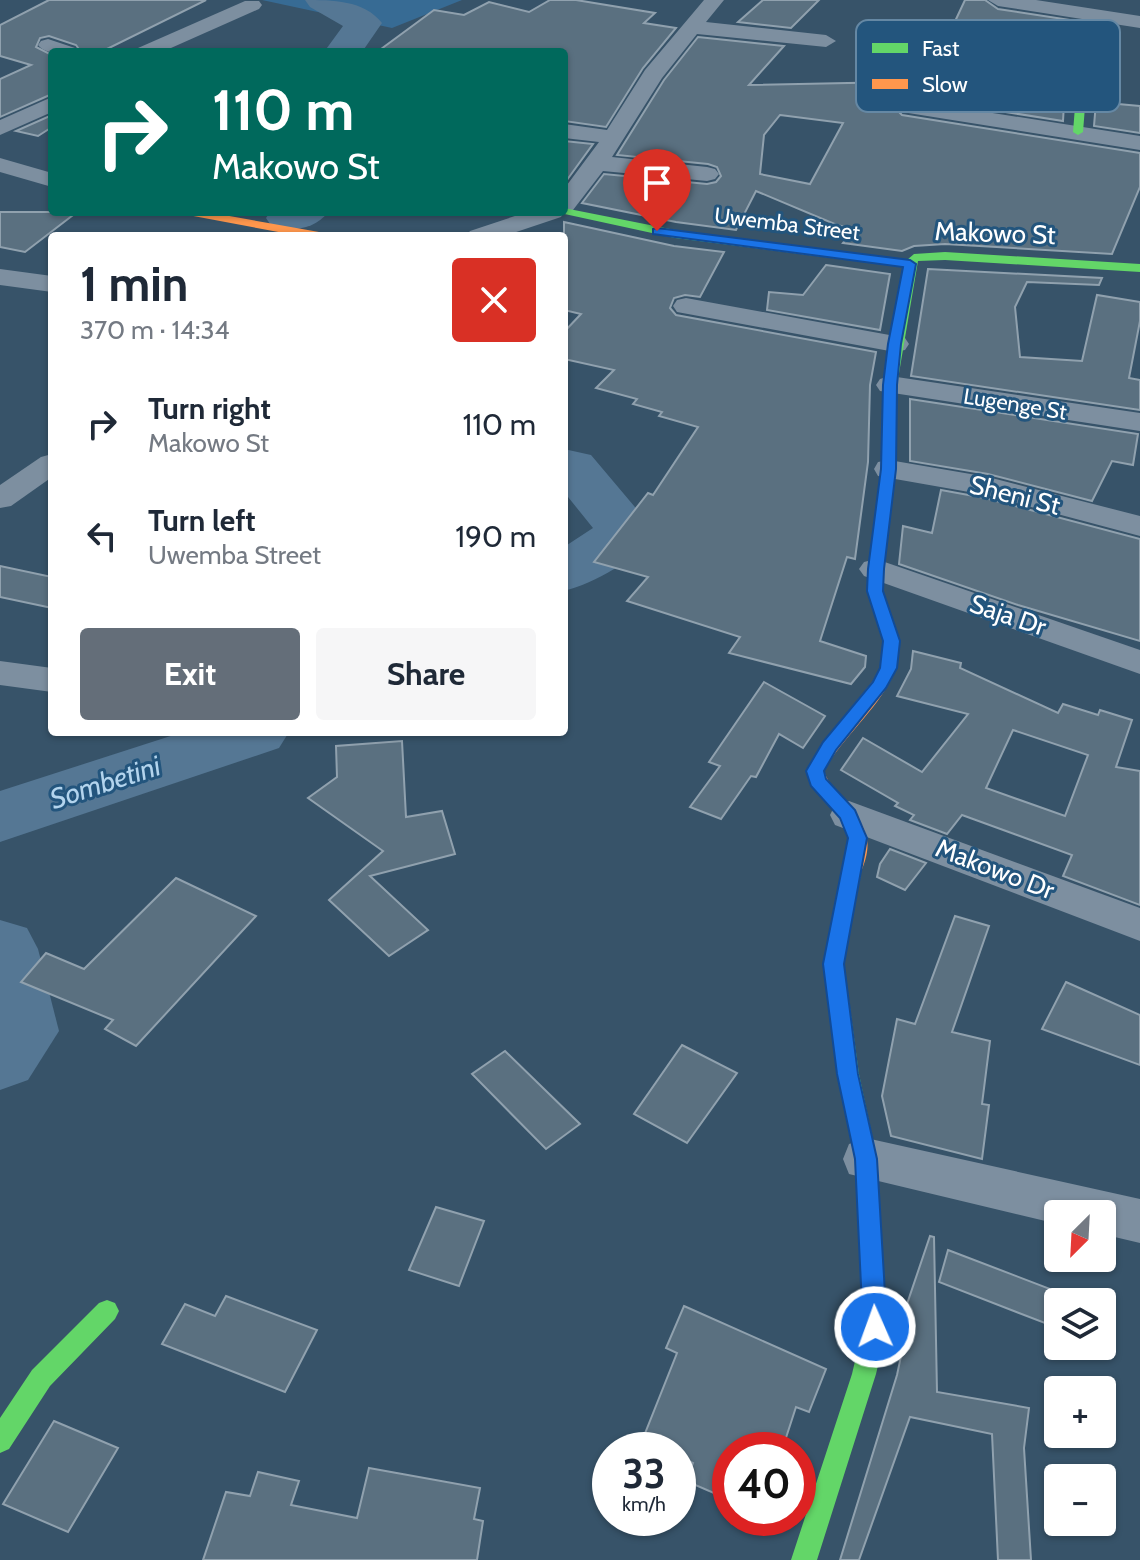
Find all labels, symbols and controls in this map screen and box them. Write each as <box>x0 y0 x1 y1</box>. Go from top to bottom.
legend <box>856 20 1120 112</box>
text: Fast <box>922 35 960 62</box>
text: Slow <box>922 71 968 98</box>
text: 110 m <box>212 76 354 144</box>
icon: right <box>80 80 184 184</box>
text: Makowo St <box>212 144 380 188</box>
pin <box>623 149 691 231</box>
icon: arrive <box>635 161 679 205</box>
street label: Uwemba Street <box>713 202 862 246</box>
street label: Makowo St <box>934 215 1056 251</box>
text: 1 min <box>80 255 188 313</box>
button: close <box>452 258 536 342</box>
text: 370 m · 14:34 <box>80 314 230 346</box>
street label: Lugenge St <box>962 383 1069 426</box>
text: Turn right <box>148 390 271 427</box>
icon: right <box>80 402 124 446</box>
text: 110 m <box>462 406 536 443</box>
text: Makowo St <box>148 427 269 459</box>
street label: Sheni St <box>967 468 1064 522</box>
text: Turn left <box>148 502 256 539</box>
icon: left <box>80 514 124 558</box>
text: 190 m <box>455 518 536 555</box>
text: Uwemba Street <box>148 539 321 571</box>
street label: Saja Dr <box>966 587 1051 643</box>
button: Exit <box>80 628 300 720</box>
button: Share <box>316 628 536 720</box>
water label: Sombetini <box>45 748 165 816</box>
street label: Makowo Dr <box>931 832 1060 907</box>
north arrow <box>1044 1200 1116 1272</box>
map controls <box>1044 1200 1116 1536</box>
position arrow <box>833 1285 917 1369</box>
button: layers <box>1044 1288 1116 1360</box>
button: + <box>1044 1376 1116 1448</box>
speed limit sign: 40 <box>712 1432 816 1536</box>
text: 33 <box>622 1449 666 1498</box>
button: − <box>1044 1464 1116 1536</box>
text: km/h <box>622 1492 666 1516</box>

